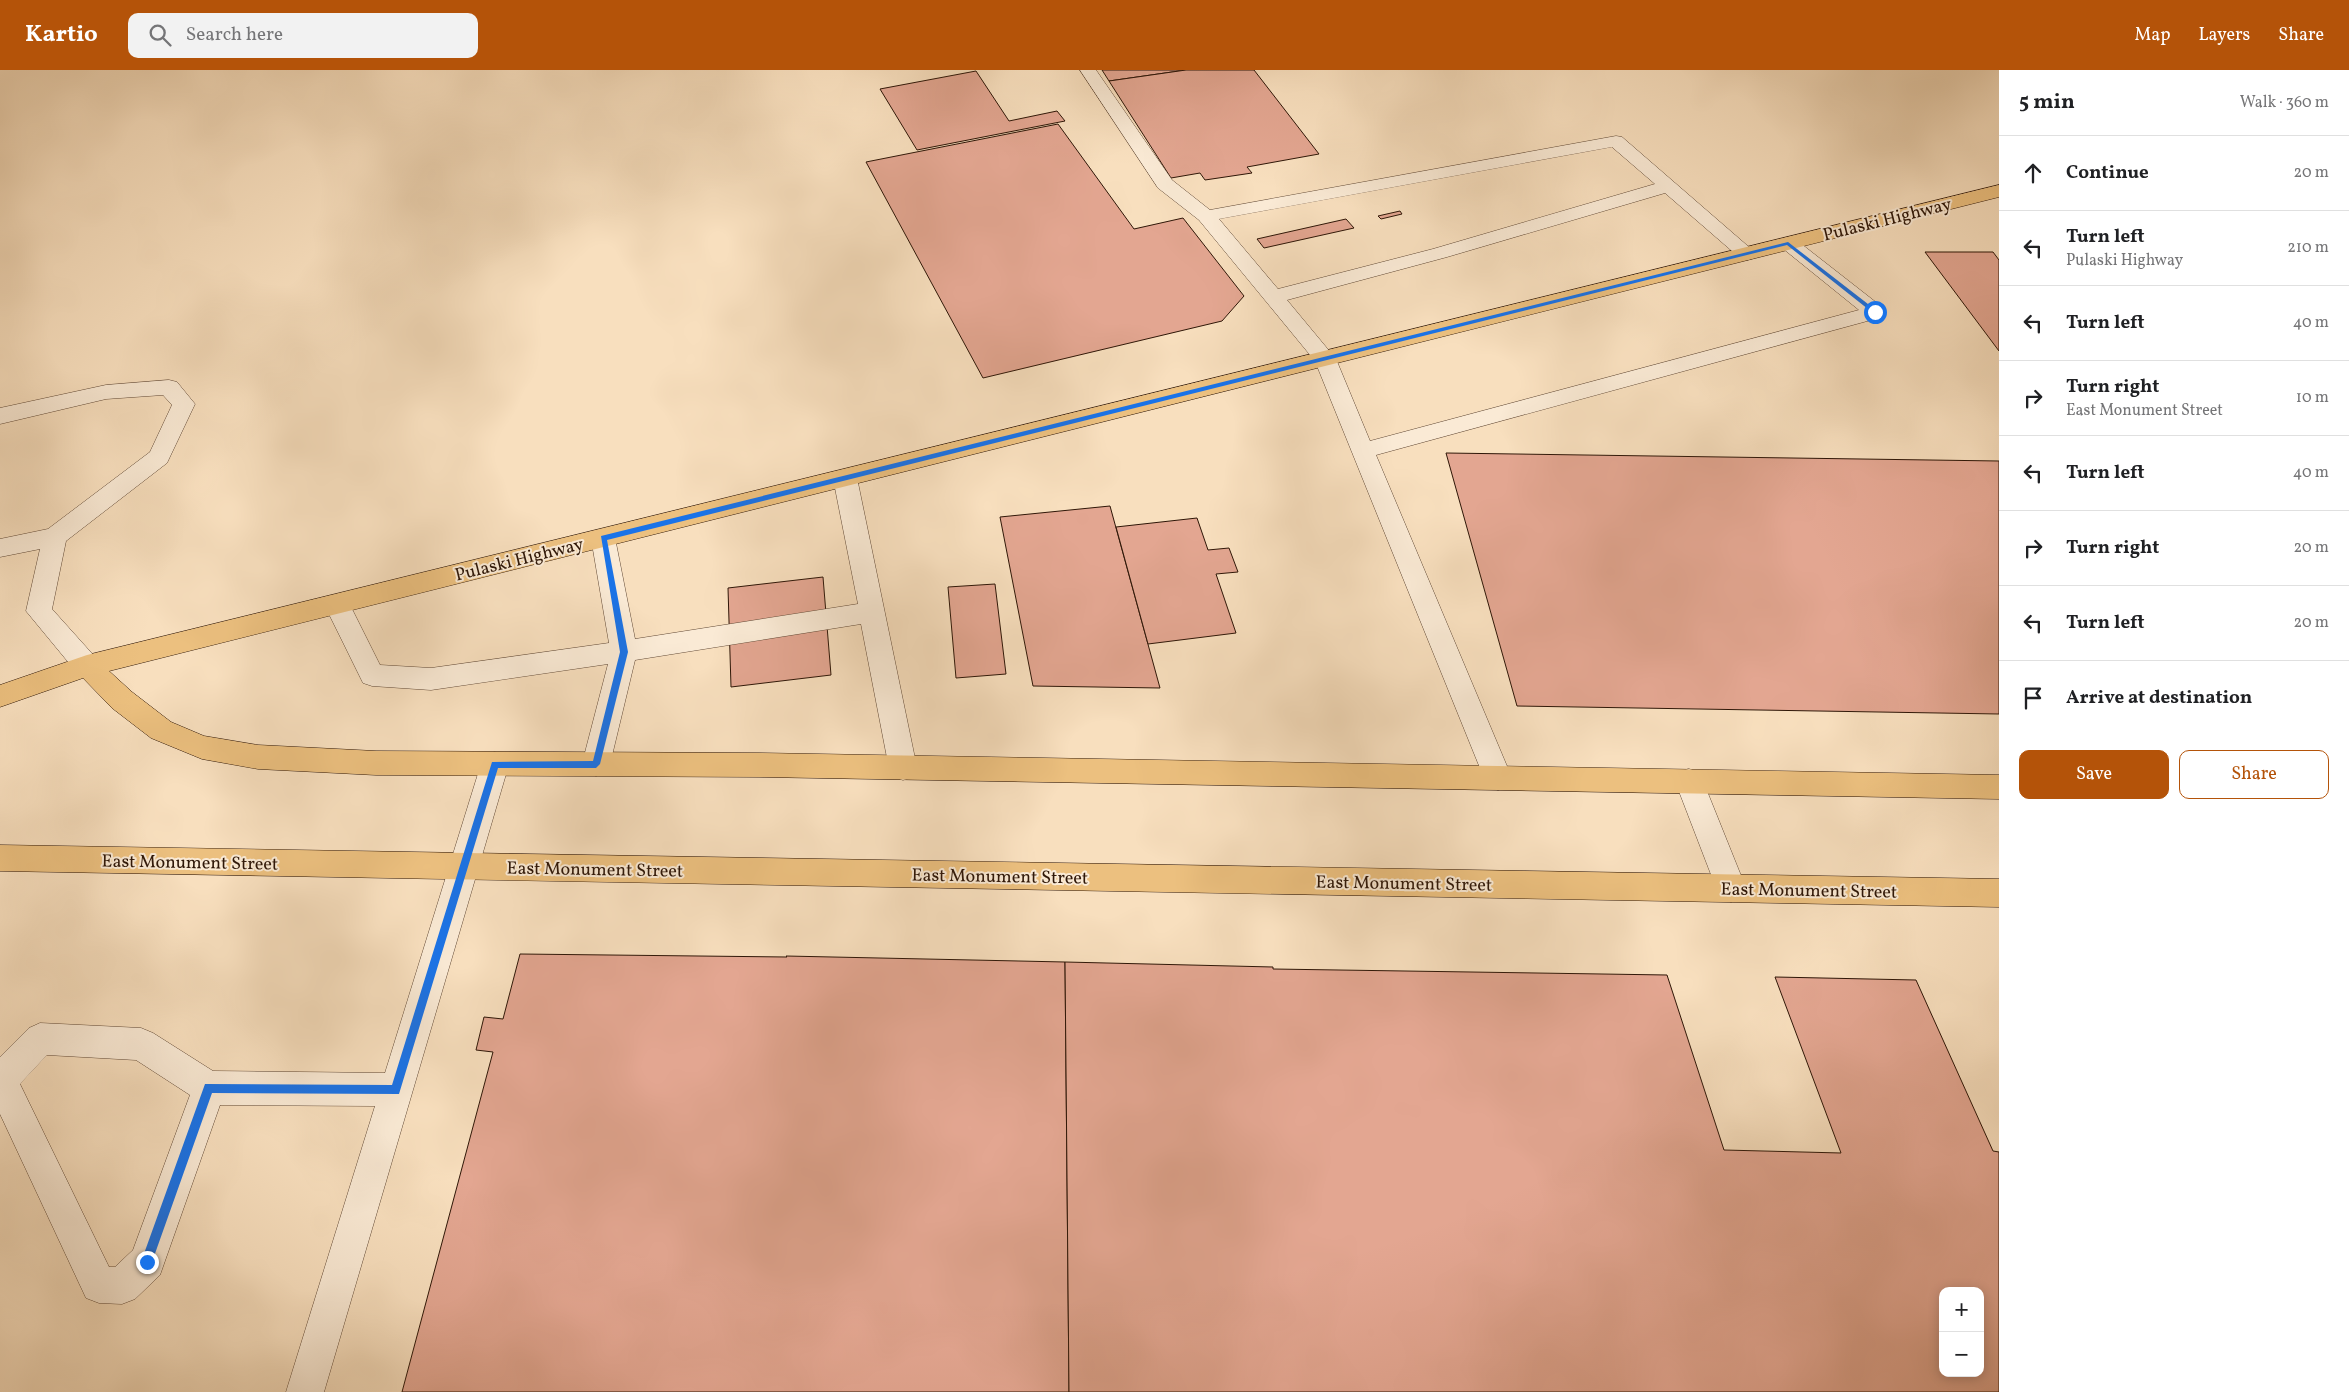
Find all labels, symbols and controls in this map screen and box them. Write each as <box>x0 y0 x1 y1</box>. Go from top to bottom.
search box <box>128 13 478 58</box>
text: Kartio <box>25 18 98 52</box>
icon: search <box>146 21 174 49</box>
text: Search here <box>186 22 283 48</box>
text: Map <box>2134 23 2170 48</box>
text: Layers <box>2198 23 2250 48</box>
text: Share <box>2278 23 2324 48</box>
text: 5 min <box>2019 88 2075 117</box>
text: Walk · 360 m <box>2240 92 2329 114</box>
icon: ahead <box>2019 159 2047 187</box>
text: Continue <box>2066 160 2149 186</box>
text: 20 m <box>2294 162 2329 184</box>
street label: Pulaski Highway <box>1820 192 1955 249</box>
text: Turn left <box>2066 224 2145 250</box>
icon: left <box>2019 234 2047 262</box>
text: 210 m <box>2287 237 2329 259</box>
text: Pulaski Highway <box>2066 250 2183 272</box>
route start <box>1864 301 1887 324</box>
icon: left <box>2019 309 2047 337</box>
text: Turn left <box>2066 310 2145 336</box>
text: 40 m <box>2293 312 2329 334</box>
text: Turn right <box>2066 374 2159 400</box>
icon: right <box>2019 384 2047 412</box>
text: 10 m <box>2296 387 2329 409</box>
text: East Monument Street <box>2066 400 2223 422</box>
icon: left <box>2019 459 2047 487</box>
text: Turn left <box>2066 460 2145 486</box>
text: 40 m <box>2293 462 2329 484</box>
street label: Pulaski Highway <box>452 532 587 589</box>
icon: right <box>2019 534 2047 562</box>
text: Turn right <box>2066 535 2159 561</box>
text: 20 m <box>2294 537 2329 559</box>
icon: left <box>2019 609 2047 637</box>
text: Turn left <box>2066 610 2145 636</box>
text: 20 m <box>2294 612 2329 634</box>
icon: arrive <box>2019 684 2047 712</box>
text: Arrive at destination <box>2066 685 2252 711</box>
button: Save <box>2019 750 2169 799</box>
button: Share <box>2179 750 2329 799</box>
street label: East Monument Street <box>101 849 278 878</box>
street label: East Monument Street <box>506 856 683 885</box>
street label: East Monument Street <box>911 863 1088 892</box>
street label: East Monument Street <box>1315 870 1492 899</box>
street label: East Monument Street <box>1720 877 1897 906</box>
route end <box>136 1251 159 1274</box>
map controls <box>1939 1287 1984 1377</box>
button: + <box>1939 1287 1984 1332</box>
button: − <box>1939 1332 1984 1377</box>

